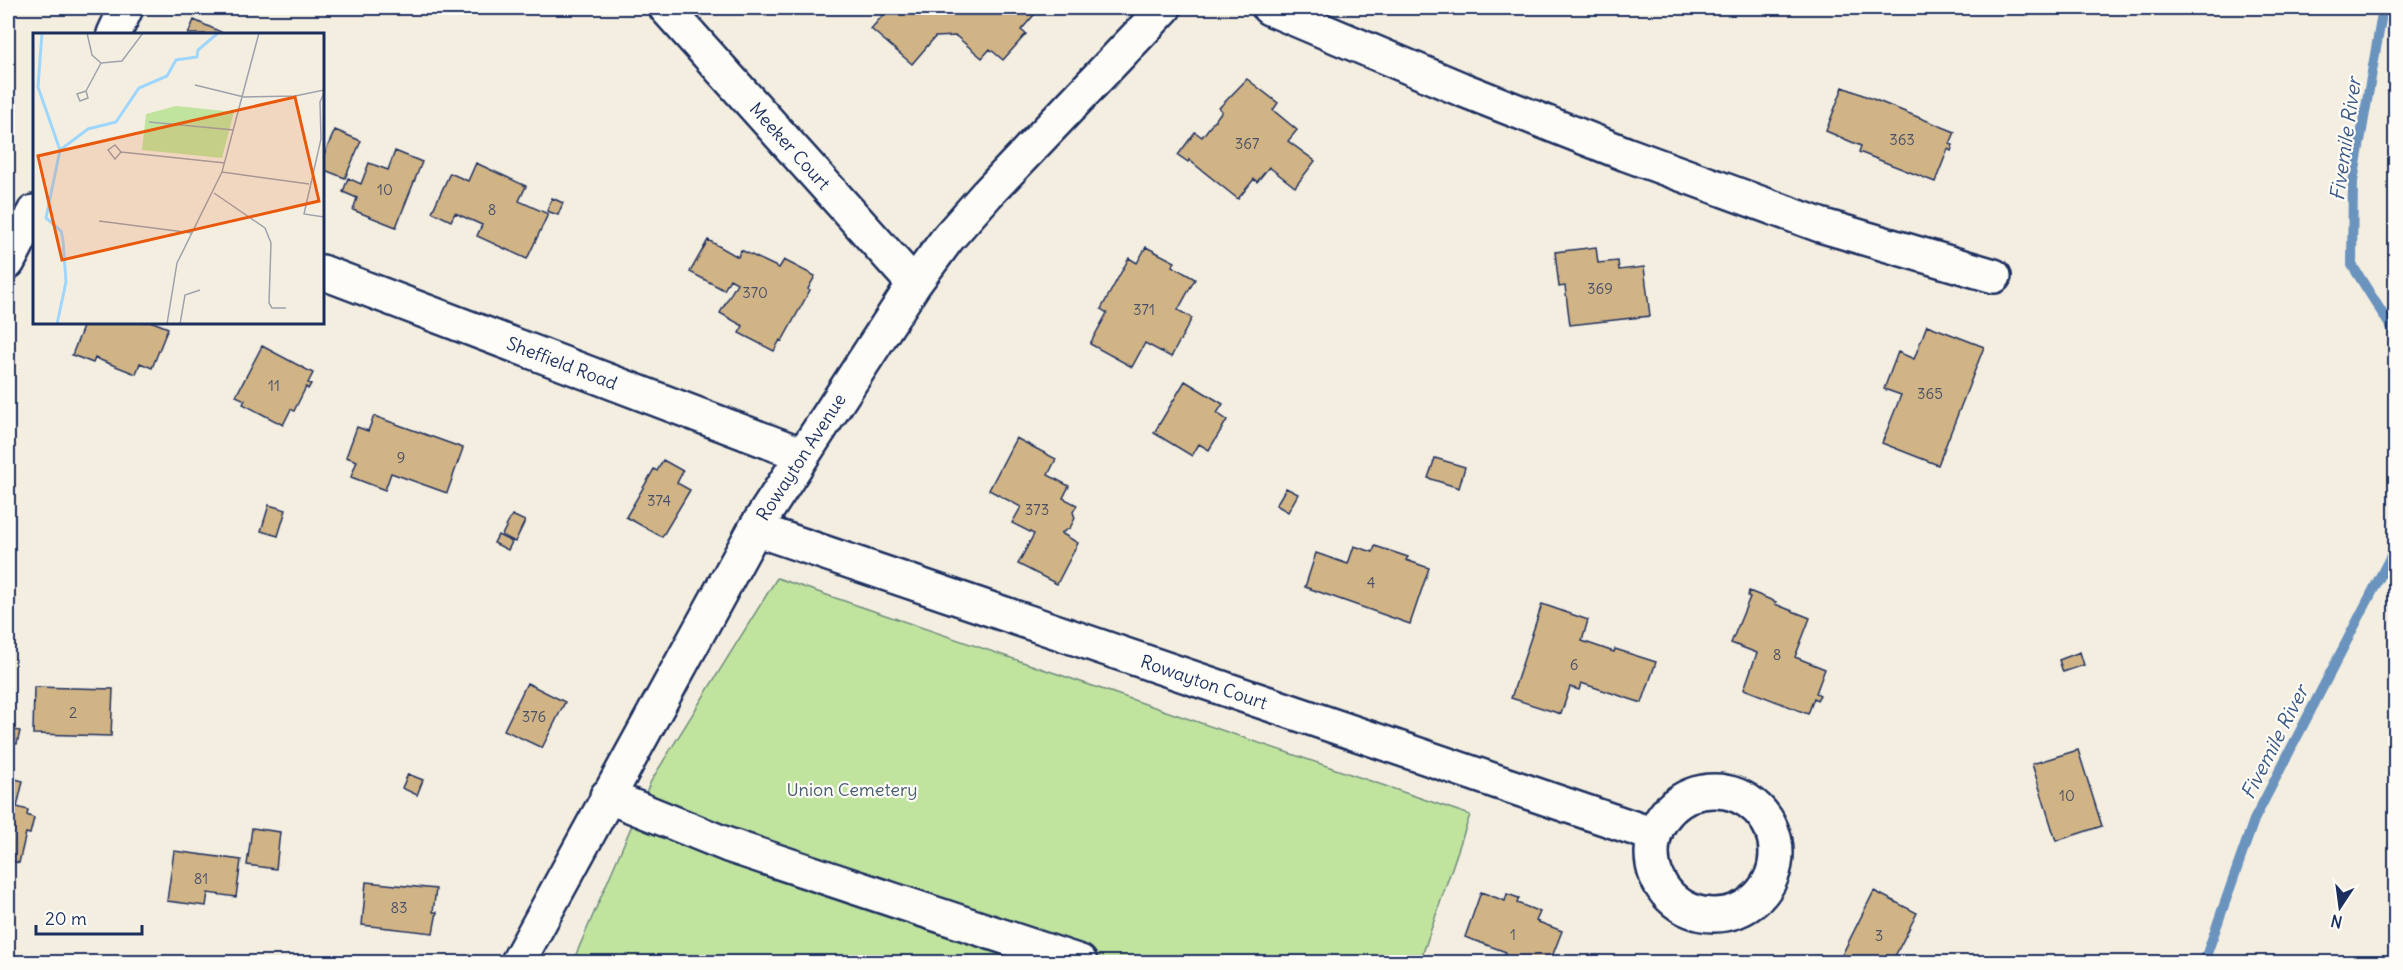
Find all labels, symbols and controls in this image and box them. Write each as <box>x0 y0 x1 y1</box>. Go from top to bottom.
inset map <box>33 33 324 324</box>
water label: Fivemile River <box>2324 73 2366 202</box>
street label: Meeker Court <box>745 97 835 195</box>
house number: 363 <box>1889 130 1915 149</box>
house number: 367 <box>1235 134 1259 153</box>
house number: 10 <box>377 180 393 199</box>
house number: 8 <box>488 200 496 219</box>
house number: 369 <box>1587 279 1613 298</box>
house number: 370 <box>742 283 768 302</box>
house number: 371 <box>1133 300 1155 319</box>
street label: Sheffield Road <box>503 331 621 395</box>
house number: 11 <box>268 376 280 395</box>
house number: 365 <box>1917 384 1943 403</box>
street label: Rowayton Avenue <box>751 389 851 525</box>
house number: 9 <box>397 448 405 467</box>
house number: 374 <box>647 491 671 510</box>
house number: 373 <box>1025 500 1049 519</box>
house number: 4 <box>1367 573 1376 592</box>
house number: 8 <box>1773 645 1781 664</box>
street label: Rowayton Court <box>1138 650 1270 714</box>
house number: 6 <box>1570 655 1578 674</box>
water label: Fivemile River <box>2235 678 2315 803</box>
house number: 2 <box>69 703 77 722</box>
house number: 376 <box>522 707 546 726</box>
park label: Union Cemetery <box>786 778 918 801</box>
house number: 10 <box>2059 786 2075 805</box>
house number: 81 <box>194 869 208 888</box>
north arrow <box>2310 877 2370 937</box>
scale bar <box>36 898 142 936</box>
house number: 83 <box>390 898 408 917</box>
text: 20 m <box>45 907 87 930</box>
text: N <box>2329 911 2344 933</box>
house number: 1 <box>1510 925 1516 944</box>
house number: 3 <box>1875 926 1883 945</box>

